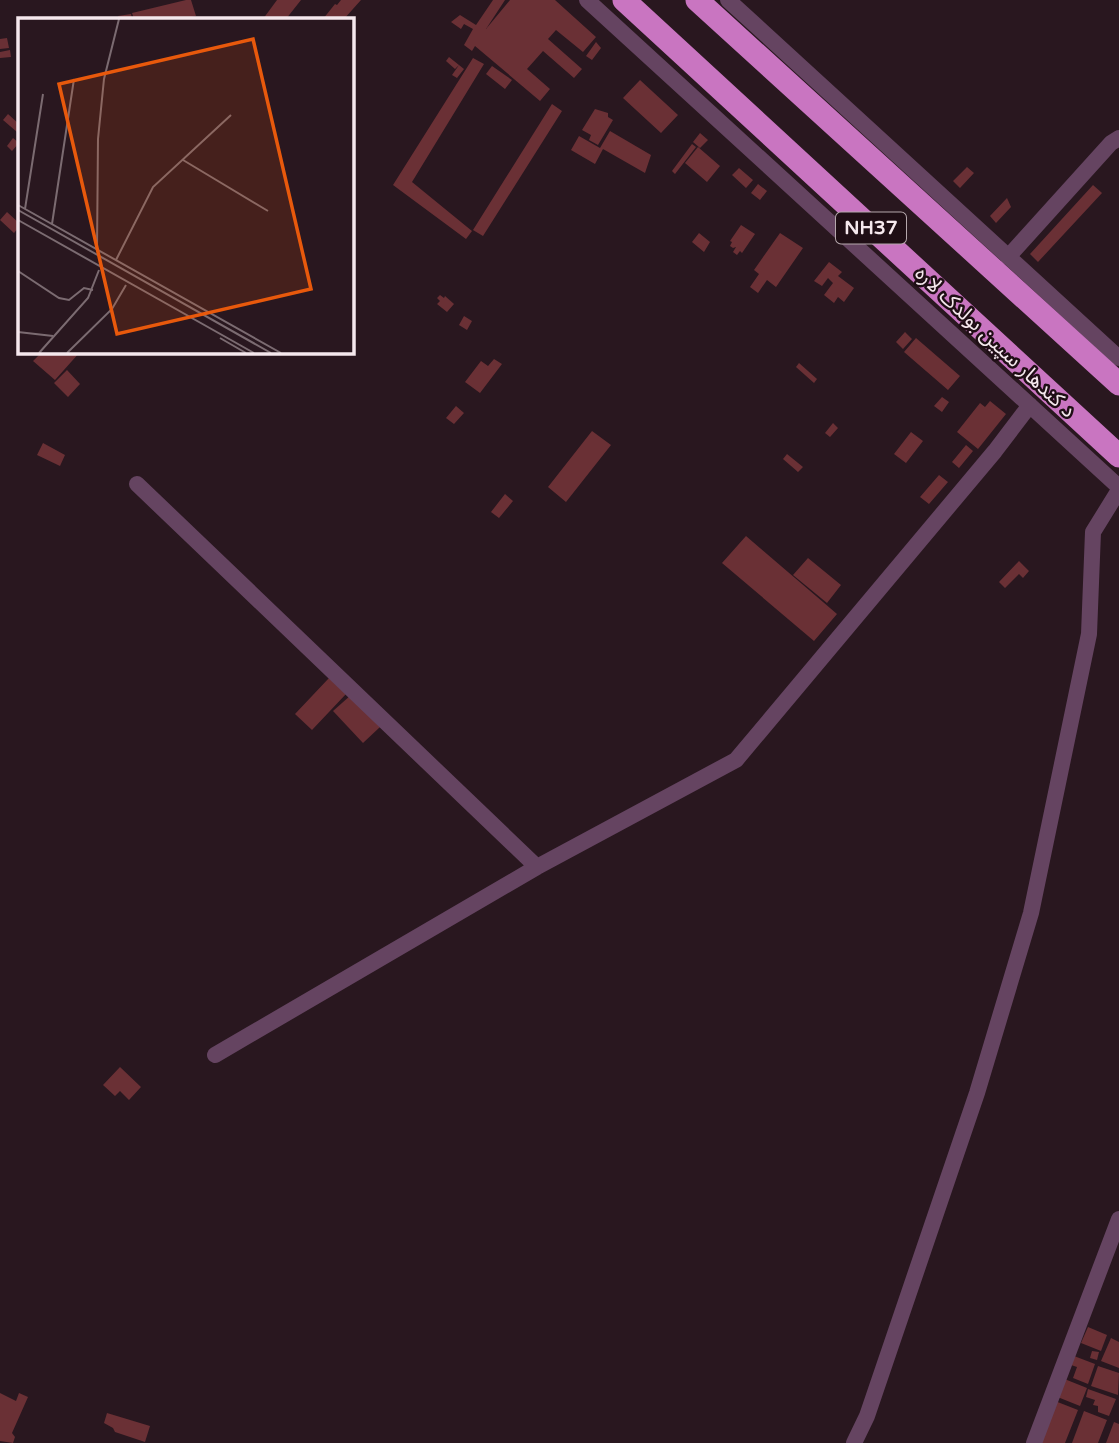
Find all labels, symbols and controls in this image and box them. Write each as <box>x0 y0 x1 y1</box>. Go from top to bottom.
inset map <box>18 18 354 354</box>
road number: NH37 <box>836 212 906 244</box>
street label: د کندهار سپین بولدک لاره <box>909 261 1080 423</box>

